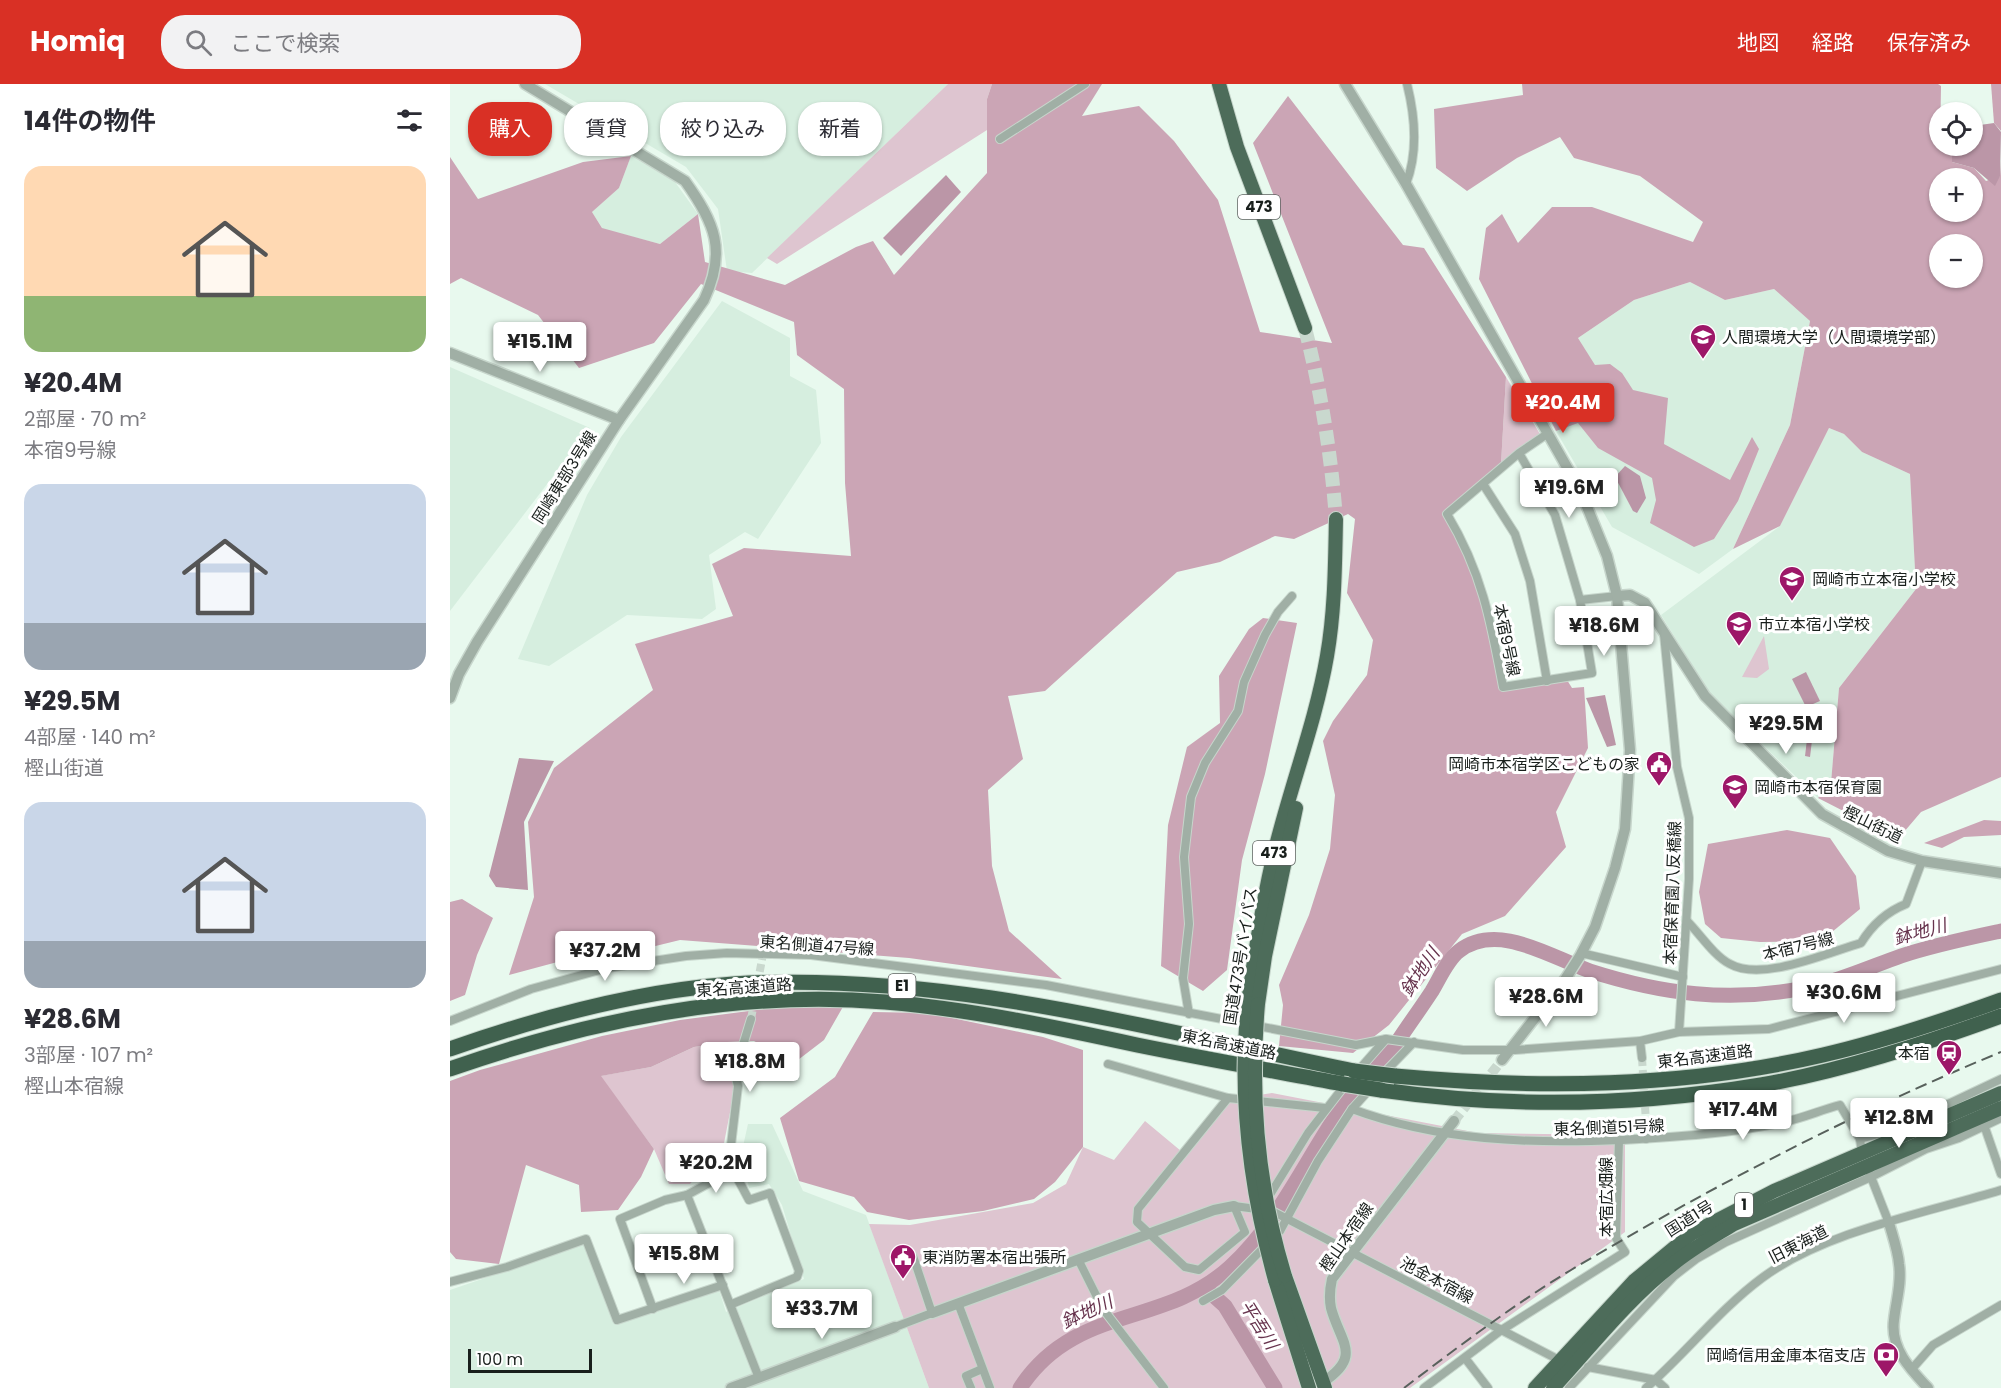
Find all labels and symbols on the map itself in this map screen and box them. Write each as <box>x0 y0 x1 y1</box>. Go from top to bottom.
road number: 473 <box>1238 195 1280 219</box>
pin: ¥15.1M <box>491 322 589 373</box>
school or university icon: 人間環境大学（人間環境学部） <box>1688 322 1718 360</box>
place label: 人間環境大学（人間環境学部） <box>1722 326 1946 349</box>
pin: ¥20.4M <box>1514 383 1612 434</box>
street label: 岡崎東部3号線 <box>527 426 602 528</box>
pin: ¥19.6M <box>1520 468 1618 519</box>
school or university icon: 岡崎市立本宿小学校 <box>1777 564 1807 602</box>
place label: 岡崎市立本宿小学校 <box>1812 568 1956 591</box>
street label: 本宿9号線 <box>1488 601 1525 679</box>
pin: ¥18.6M <box>1555 606 1653 657</box>
school or university icon: 市立本宿小学校 <box>1724 609 1754 647</box>
place label: 市立本宿小学校 <box>1758 613 1870 636</box>
pin: ¥29.5M <box>1737 704 1835 755</box>
public building icon: 岡崎市本宿学区こどもの家 <box>1644 749 1674 787</box>
place label: 岡崎市本宿学区こどもの家 <box>1448 753 1640 776</box>
school or university icon: 岡崎市本宿保育園 <box>1720 772 1750 810</box>
place label: 岡崎市本宿保育園 <box>1754 776 1882 799</box>
street label: 樫山街道 <box>1839 800 1907 849</box>
street label: 本宿保育園八反橋線 <box>1658 821 1687 965</box>
road number: 473 <box>1253 841 1295 865</box>
street label: 国道473号バイパス <box>1218 885 1263 1027</box>
water label: 鉢地川 <box>1891 912 1951 951</box>
street label: 本宿7号線 <box>1760 927 1836 966</box>
street label: 東名側道47号線 <box>759 930 875 961</box>
pin: ¥37.2M <box>556 931 654 982</box>
water label: 鉢地川 <box>1394 941 1446 1001</box>
street label: 東名高速道路 <box>695 973 793 1002</box>
pin: ¥30.6M <box>1795 973 1893 1024</box>
road number: E1 <box>888 974 916 998</box>
pin: ¥28.6M <box>1497 977 1595 1028</box>
street label: 東名高速道路 <box>1180 1024 1278 1065</box>
station icon: 本宿 <box>1934 1038 1964 1076</box>
street label: 東名高速道路 <box>1656 1039 1754 1074</box>
pin: ¥18.8M <box>701 1042 799 1093</box>
place label: 本宿 <box>1898 1042 1930 1065</box>
pin: ¥17.4M <box>1694 1090 1792 1141</box>
pin: ¥12.8M <box>1850 1098 1948 1149</box>
street label: 東名側道51号線 <box>1553 1114 1665 1141</box>
pin: ¥20.2M <box>667 1143 765 1194</box>
street label: 本宿広畑線 <box>1595 1157 1618 1237</box>
road number: 1 <box>1735 1193 1753 1217</box>
street label: 国道1号 <box>1661 1195 1718 1242</box>
street label: 樫山本宿線 <box>1314 1198 1379 1277</box>
street label: 旧東海道 <box>1764 1220 1832 1269</box>
pin: ¥15.8M <box>635 1234 733 1285</box>
public building icon: 東消防署本宿出張所 <box>888 1242 918 1280</box>
place label: 東消防署本宿出張所 <box>922 1246 1066 1269</box>
street label: 池金本宿線 <box>1396 1252 1477 1309</box>
water label: 鉢地川 <box>1057 1288 1118 1334</box>
pin: ¥33.7M <box>773 1289 871 1340</box>
water label: 平吾川 <box>1235 1295 1285 1356</box>
bank icon: 岡崎信用金庫本宿支店 <box>1871 1340 1901 1378</box>
place label: 岡崎信用金庫本宿支店 <box>1706 1344 1866 1367</box>
scale bar <box>468 1346 592 1374</box>

